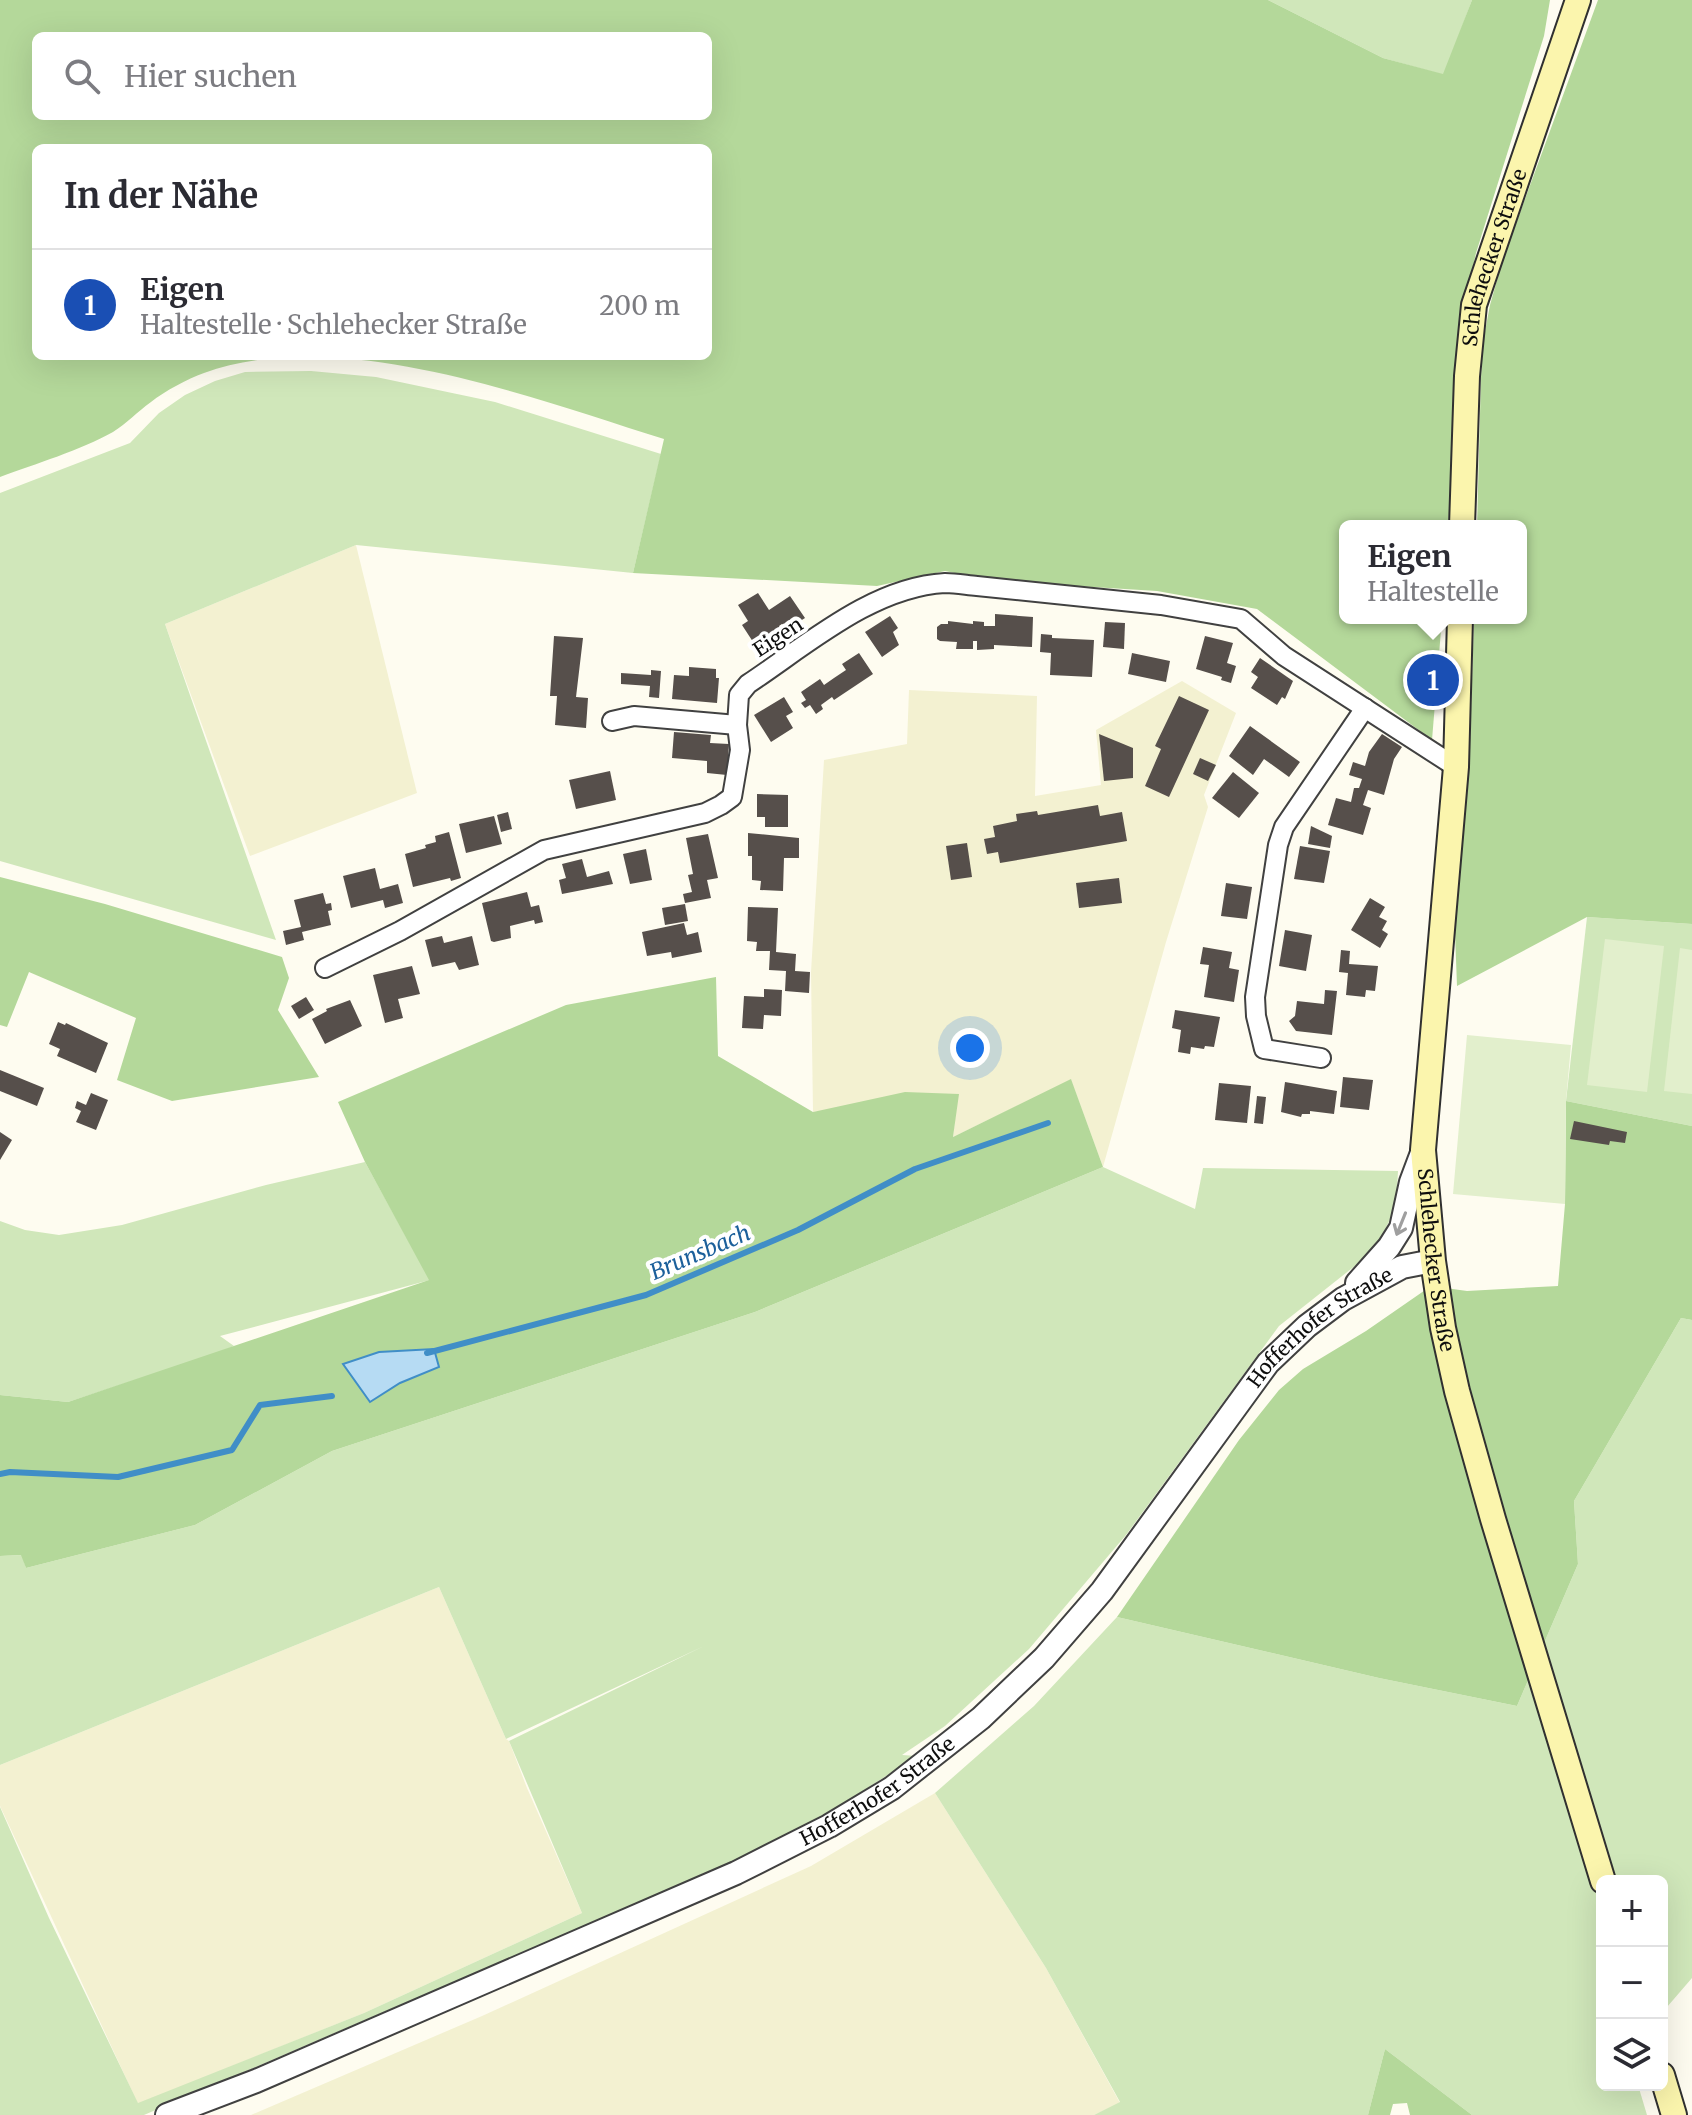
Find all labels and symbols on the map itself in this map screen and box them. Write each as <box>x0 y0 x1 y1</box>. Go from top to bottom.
street label: Schlehecker Straße <box>1457 165 1532 348</box>
street label: Eigen <box>748 611 807 662</box>
pin: 1 <box>1407 650 1459 710</box>
your location <box>950 1028 990 1068</box>
street label: Schlehecker Straße <box>1413 1167 1461 1354</box>
one-way arrow <box>1393 1211 1407 1236</box>
water label: Brunsbach <box>646 1218 754 1286</box>
street label: Hofferhofer Straße <box>1241 1262 1397 1392</box>
street label: Hofferhofer Straße <box>796 1731 959 1851</box>

